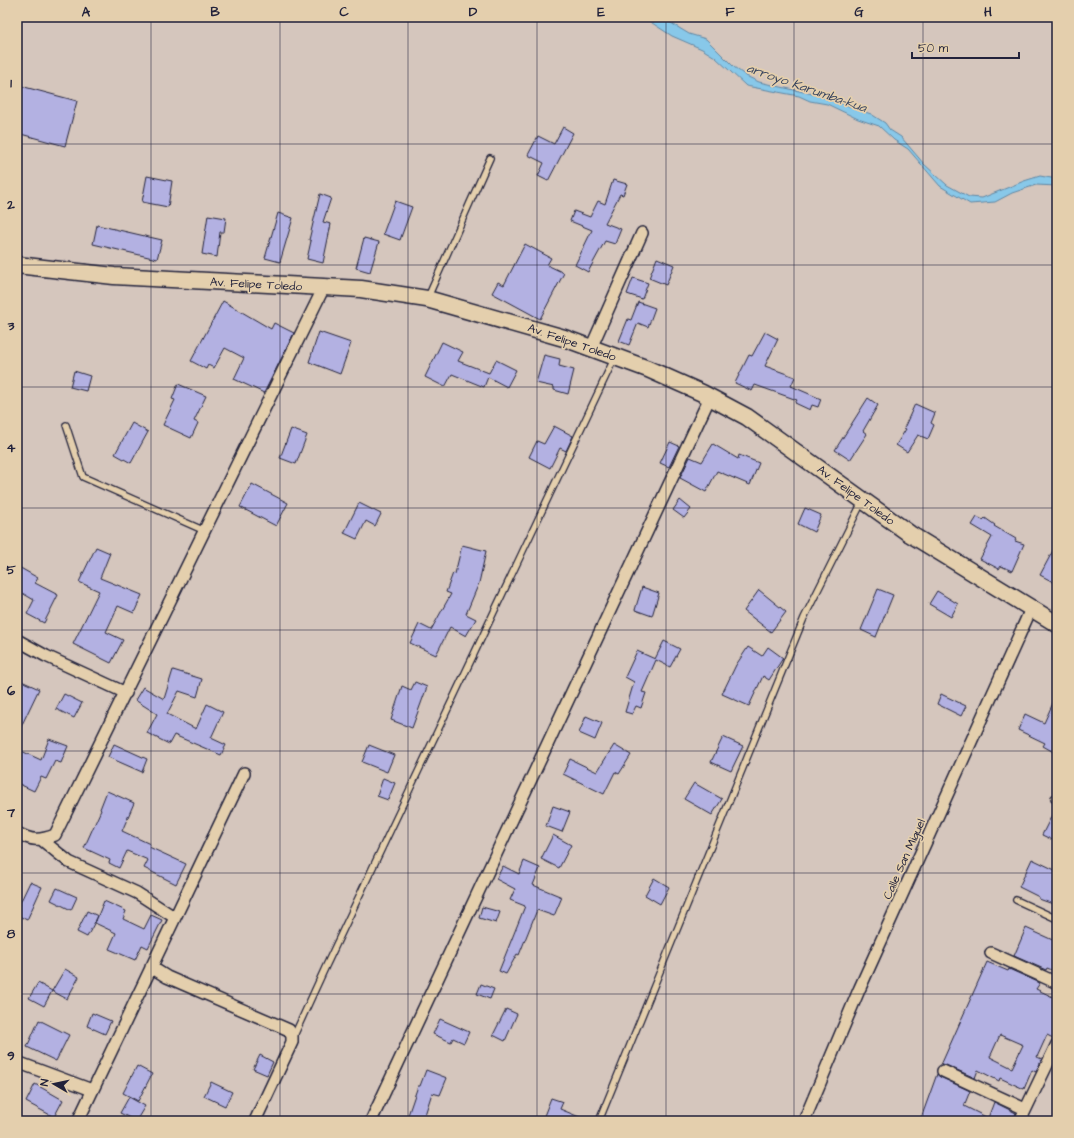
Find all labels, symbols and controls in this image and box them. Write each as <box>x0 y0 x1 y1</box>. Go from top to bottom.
text: A <box>82 3 91 21</box>
text: B <box>210 3 220 21</box>
text: C <box>339 3 349 21</box>
text: D <box>469 3 478 21</box>
text: E <box>597 3 605 21</box>
text: F <box>725 3 735 21</box>
text: G <box>854 3 864 21</box>
text: H <box>984 3 992 21</box>
scale bar <box>912 34 1019 60</box>
text: 50 m <box>918 40 949 57</box>
water label: arroyo Karumba-kua <box>744 59 870 118</box>
text: 1 <box>10 74 12 92</box>
text: 2 <box>6 196 15 214</box>
street label: Av. Felipe Toledo <box>209 274 303 295</box>
text: 3 <box>7 317 15 335</box>
street label: Av. Felipe Toledo <box>525 319 619 366</box>
text: 4 <box>7 439 16 457</box>
street label: Av. Felipe Toledo <box>813 461 898 530</box>
text: 5 <box>6 561 16 579</box>
text: 6 <box>7 682 16 700</box>
text: 7 <box>6 804 16 822</box>
street label: Calle San Miguel <box>879 816 931 903</box>
text: 8 <box>7 925 16 943</box>
text: 9 <box>7 1047 15 1065</box>
north arrow <box>34 1064 74 1104</box>
text: N <box>37 1078 53 1087</box>

